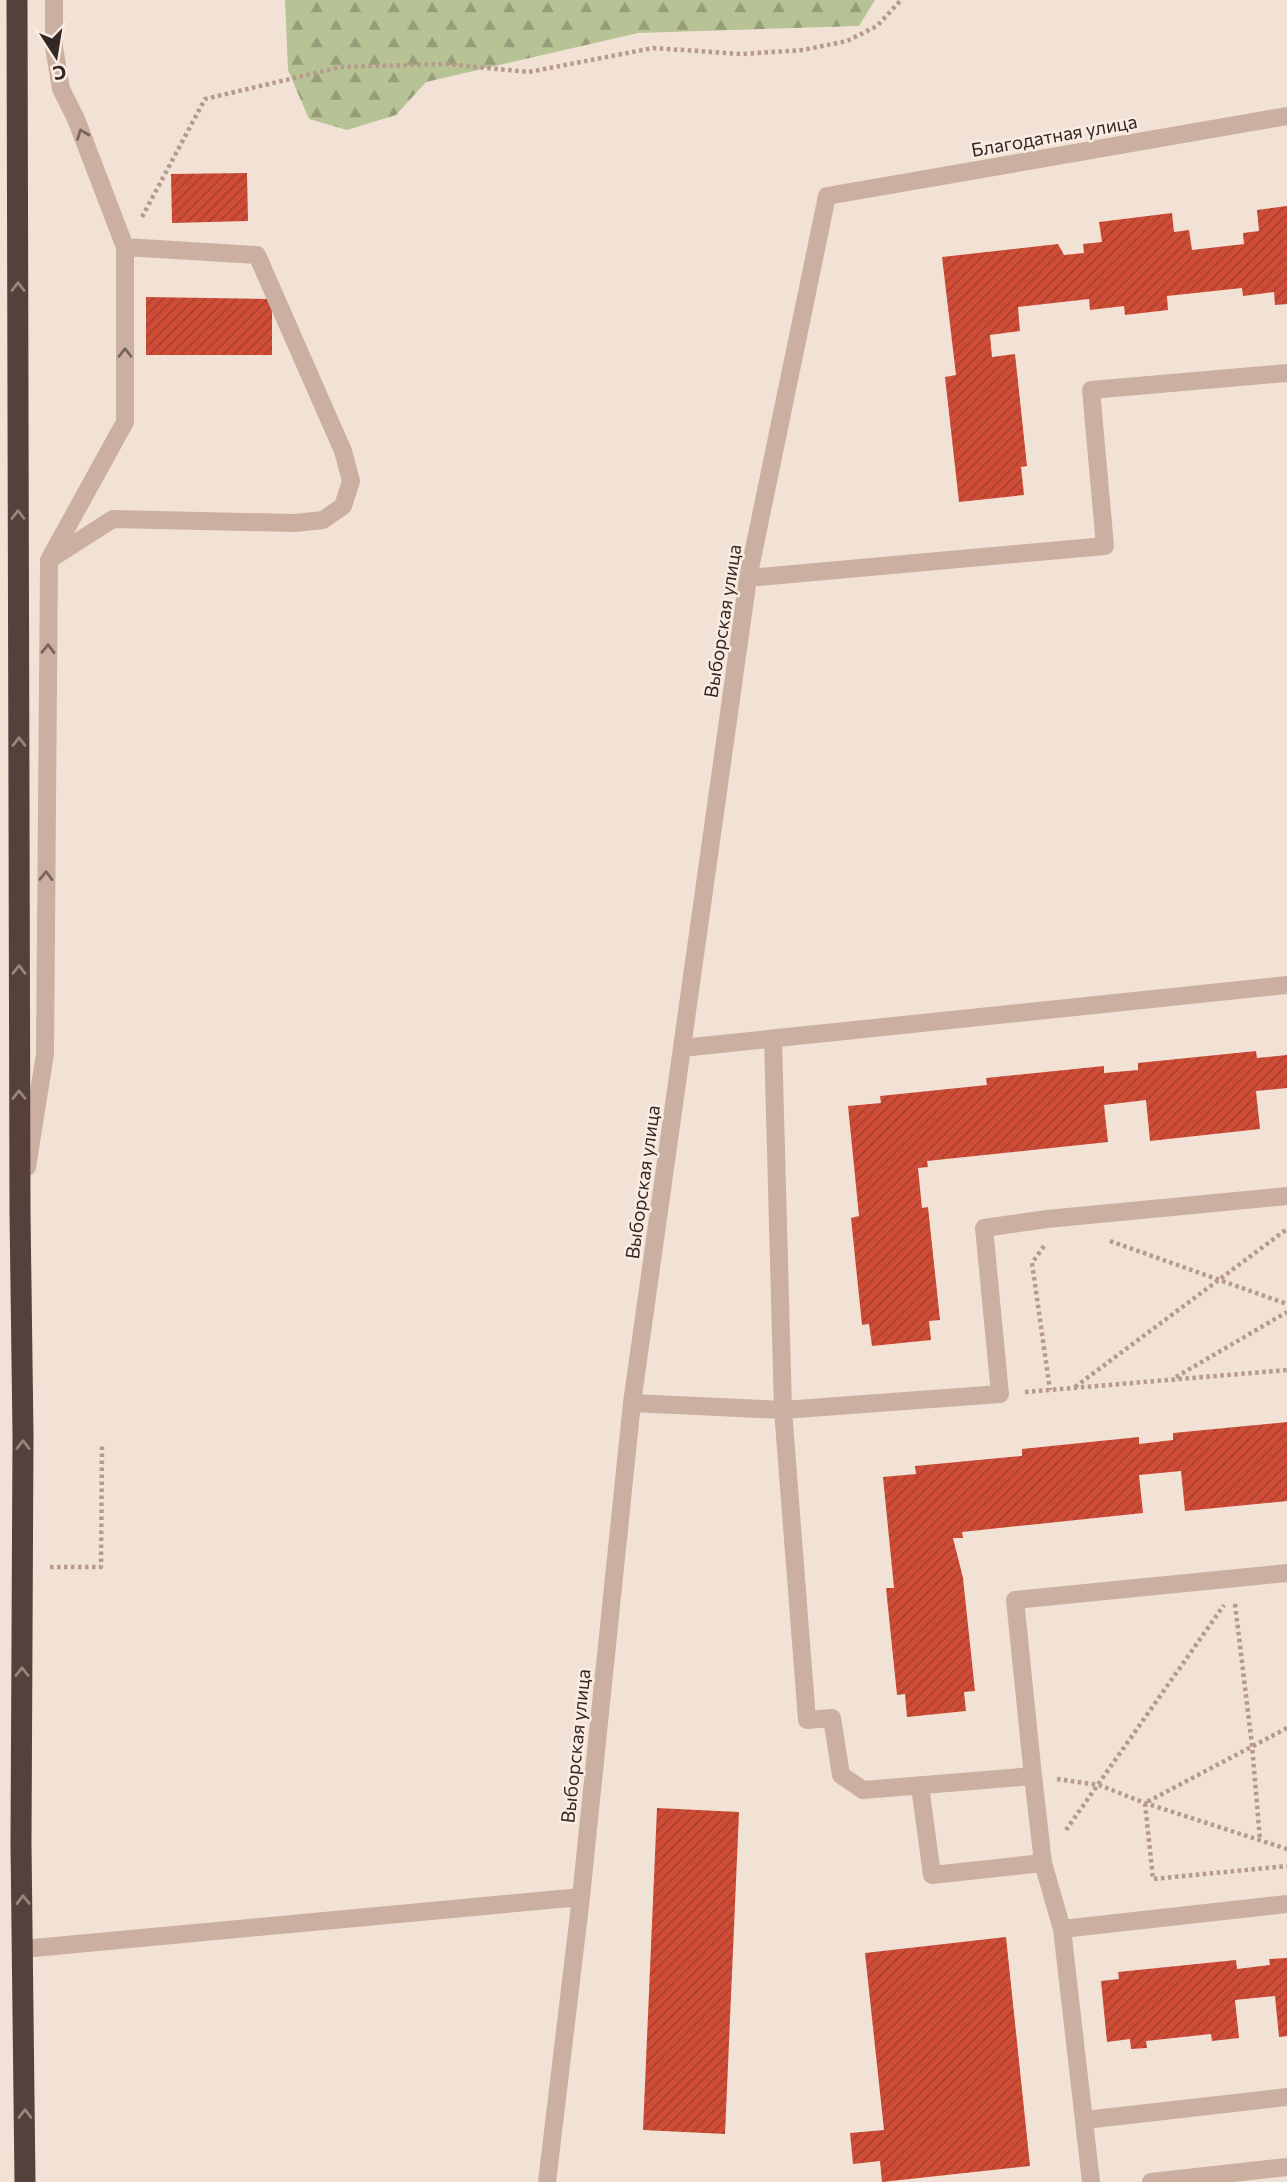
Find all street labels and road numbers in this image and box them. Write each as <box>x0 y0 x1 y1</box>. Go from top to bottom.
street label: Благодатная улица <box>969 109 1139 161</box>
street label: Выборская улица <box>699 543 745 699</box>
street label: Выборская улица <box>620 1104 664 1260</box>
street label: Выборская улица <box>555 1668 595 1824</box>

